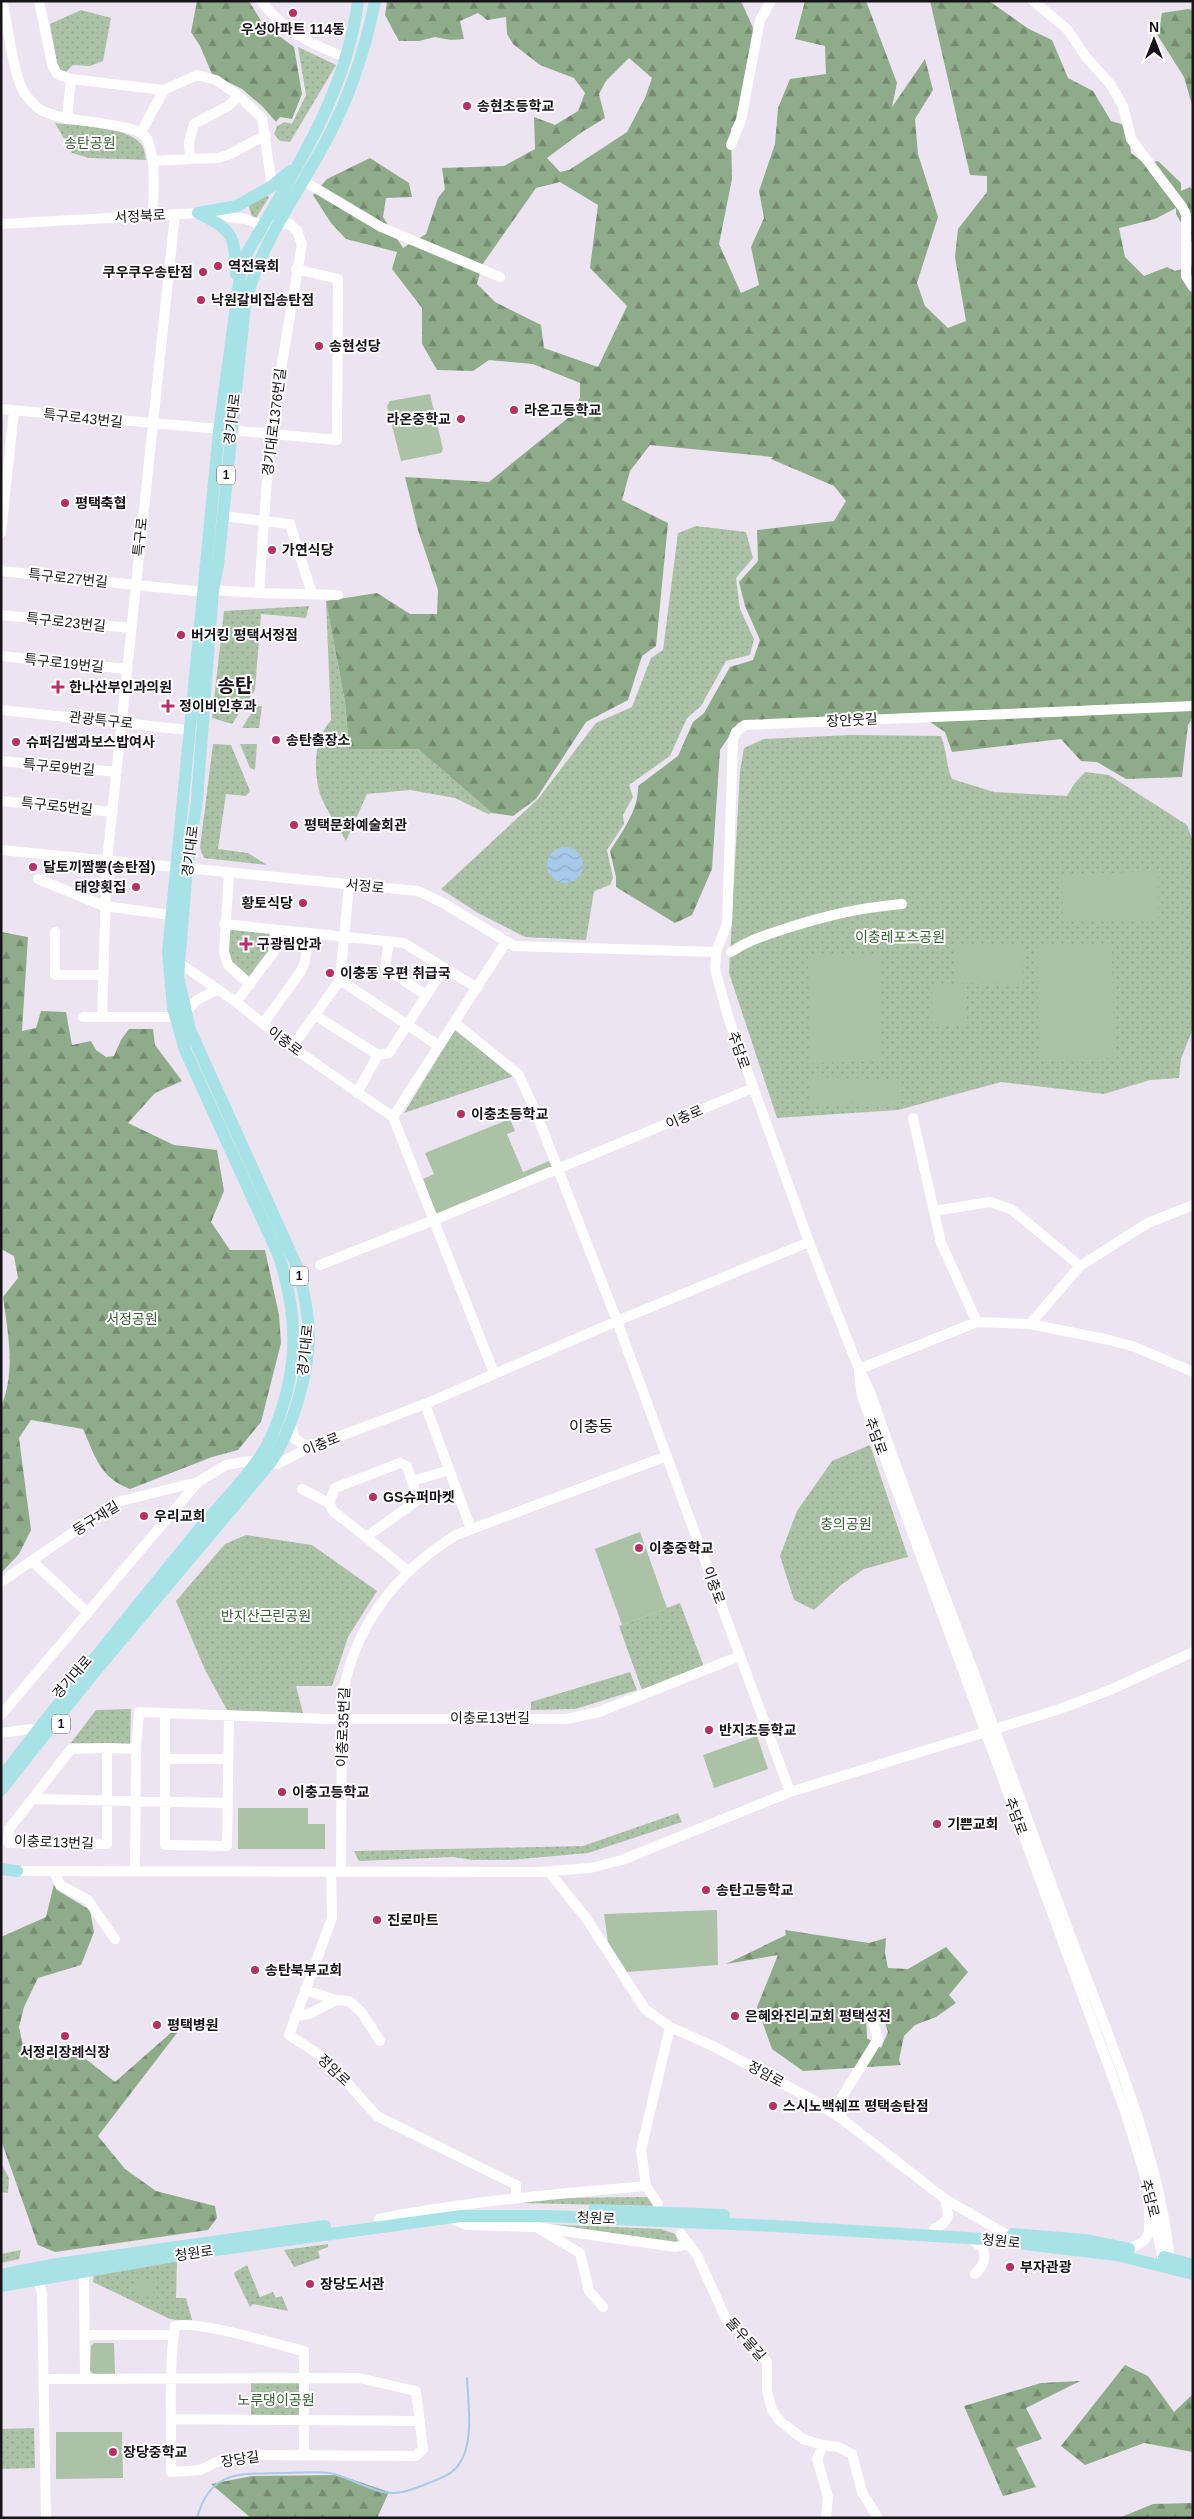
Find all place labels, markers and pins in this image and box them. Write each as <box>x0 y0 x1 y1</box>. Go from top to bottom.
marker: 우성아파트 114동 <box>287 7 299 19</box>
place label: 우성아파트 114동 <box>241 21 345 37</box>
place label: 송현초등학교 <box>477 98 554 114</box>
marker: 송현초등학교 <box>461 100 473 112</box>
place label: 역전육회 <box>228 258 280 274</box>
marker: 역전육회 <box>212 260 224 272</box>
place label: 쿠우쿠우송탄점 <box>103 264 193 280</box>
marker: 쿠우쿠우송탄점 <box>197 266 209 278</box>
place label: 낙원갈비집송탄점 <box>211 292 314 308</box>
marker: 낙원갈비집송탄점 <box>195 294 207 306</box>
place label: 송현성당 <box>329 338 381 354</box>
marker: 송현성당 <box>313 340 325 352</box>
place label: 라온고등학교 <box>524 402 601 418</box>
marker: 라온고등학교 <box>508 404 520 416</box>
place label: 라온중학교 <box>387 411 451 427</box>
marker: 라온중학교 <box>455 413 467 425</box>
place label: 평택축협 <box>75 495 127 511</box>
marker: 평택축협 <box>59 497 71 509</box>
place label: 가연식당 <box>282 542 334 558</box>
marker: 가연식당 <box>266 544 278 556</box>
place label: 버거킹 평택서정점 <box>191 627 298 643</box>
marker: 버거킹 평택서정점 <box>175 629 187 641</box>
place label: 한나산부인과의원 <box>69 679 172 695</box>
marker: 한나산부인과의원 <box>51 680 65 694</box>
place label: 정이비인후과 <box>179 698 256 714</box>
marker: 정이비인후과 <box>161 699 175 713</box>
place label: 송탄출장소 <box>286 732 351 748</box>
place label: 슈퍼김쌤과보스밥여사 <box>26 734 155 750</box>
marker: 송탄출장소 <box>270 734 282 746</box>
marker: 슈퍼김쌤과보스밥여사 <box>10 736 22 748</box>
place label: 평택문화예술회관 <box>304 817 407 833</box>
marker: 평택문화예술회관 <box>288 819 300 831</box>
place label: 달토끼짬뽕(송탄점) <box>43 859 155 875</box>
marker: 달토끼짬뽕(송탄점) <box>27 861 39 873</box>
place label: 태양횟집 <box>74 879 126 895</box>
marker: 태양횟집 <box>130 881 142 893</box>
place label: 황토식당 <box>241 895 293 911</box>
marker: 황토식당 <box>297 897 309 909</box>
place label: 구광림안과 <box>257 936 322 952</box>
marker: 구광림안과 <box>239 937 253 951</box>
place label: 이충동 우편 취급국 <box>340 965 451 981</box>
marker: 이충동 우편 취급국 <box>324 967 336 979</box>
place label: 이충초등학교 <box>471 1106 548 1122</box>
marker: 이충초등학교 <box>455 1108 467 1120</box>
place label: GS슈퍼마켓 <box>383 1489 455 1505</box>
marker: GS슈퍼마켓 <box>367 1491 379 1503</box>
place label: 우리교회 <box>154 1508 206 1524</box>
marker: 우리교회 <box>138 1510 150 1522</box>
place label: 이충중학교 <box>649 1540 714 1556</box>
marker: 이충중학교 <box>633 1542 645 1554</box>
place label: 반지초등학교 <box>719 1722 796 1738</box>
marker: 반지초등학교 <box>703 1724 715 1736</box>
place label: 이충고등학교 <box>292 1784 369 1800</box>
marker: 이충고등학교 <box>276 1786 288 1798</box>
place label: 기쁜교회 <box>947 1816 999 1832</box>
marker: 기쁜교회 <box>931 1818 943 1830</box>
place label: 송탄고등학교 <box>716 1882 793 1898</box>
marker: 송탄고등학교 <box>700 1884 712 1896</box>
place label: 진로마트 <box>387 1912 439 1928</box>
marker: 진로마트 <box>371 1914 383 1926</box>
place label: 송탄북부교회 <box>265 1962 342 1978</box>
marker: 송탄북부교회 <box>249 1964 261 1976</box>
place label: 은혜와진리교회 평택성전 <box>745 2008 891 2024</box>
marker: 은혜와진리교회 평택성전 <box>729 2010 741 2022</box>
place label: 평택병원 <box>167 2017 219 2033</box>
marker: 평택병원 <box>151 2019 163 2031</box>
marker: 서정리장례식장 <box>59 2030 71 2042</box>
place label: 서정리장례식장 <box>20 2044 110 2060</box>
place label: 스시노백쉐프 평택송탄점 <box>783 2098 929 2114</box>
marker: 스시노백쉐프 평택송탄점 <box>767 2100 779 2112</box>
place label: 부자관광 <box>1020 2259 1072 2275</box>
marker: 부자관광 <box>1004 2261 1016 2273</box>
place label: 장당도서관 <box>320 2276 385 2292</box>
marker: 장당도서관 <box>304 2278 316 2290</box>
place label: 장당중학교 <box>123 2444 188 2460</box>
marker: 장당중학교 <box>107 2446 119 2458</box>

